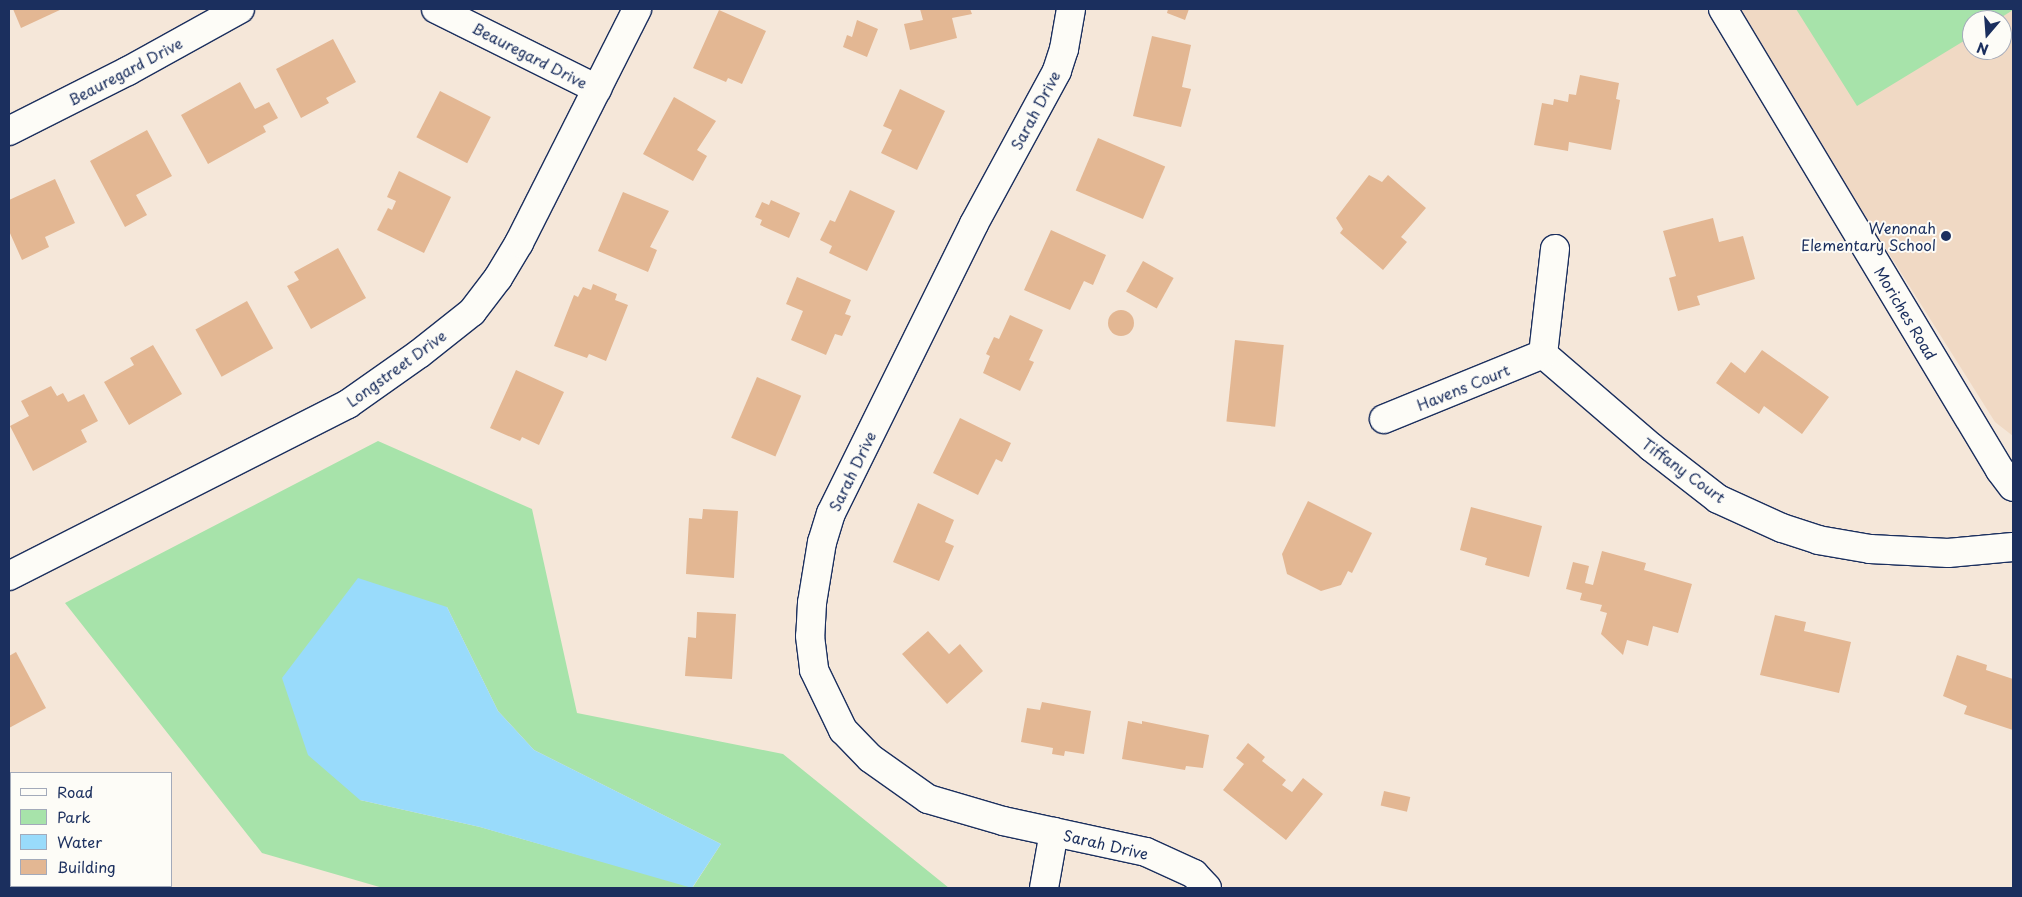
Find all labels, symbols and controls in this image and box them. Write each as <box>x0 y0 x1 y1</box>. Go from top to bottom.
north arrow <box>1962 10 2012 60</box>
street label: Beauregard Drive <box>469 18 591 92</box>
street label: Beauregard Drive <box>64 33 186 109</box>
text: N <box>1974 37 1991 60</box>
street label: Sarah Drive <box>1007 68 1063 152</box>
place label: Wenonah Elementary School <box>1801 218 1936 253</box>
marker: Wenonah Elementary School <box>1940 230 1952 242</box>
street label: Moriches Road <box>1871 263 1941 363</box>
street label: Longstreet Drive <box>342 326 450 410</box>
street label: Havens Court <box>1414 360 1512 414</box>
street label: Sarah Drive <box>825 428 879 514</box>
street label: Tiffany Court <box>1639 434 1729 506</box>
legend <box>10 772 172 887</box>
text: Road <box>57 780 93 803</box>
text: Park <box>57 805 91 828</box>
street label: Sarah Drive <box>1062 826 1150 862</box>
text: Water <box>57 830 102 853</box>
text: Building <box>57 855 116 878</box>

